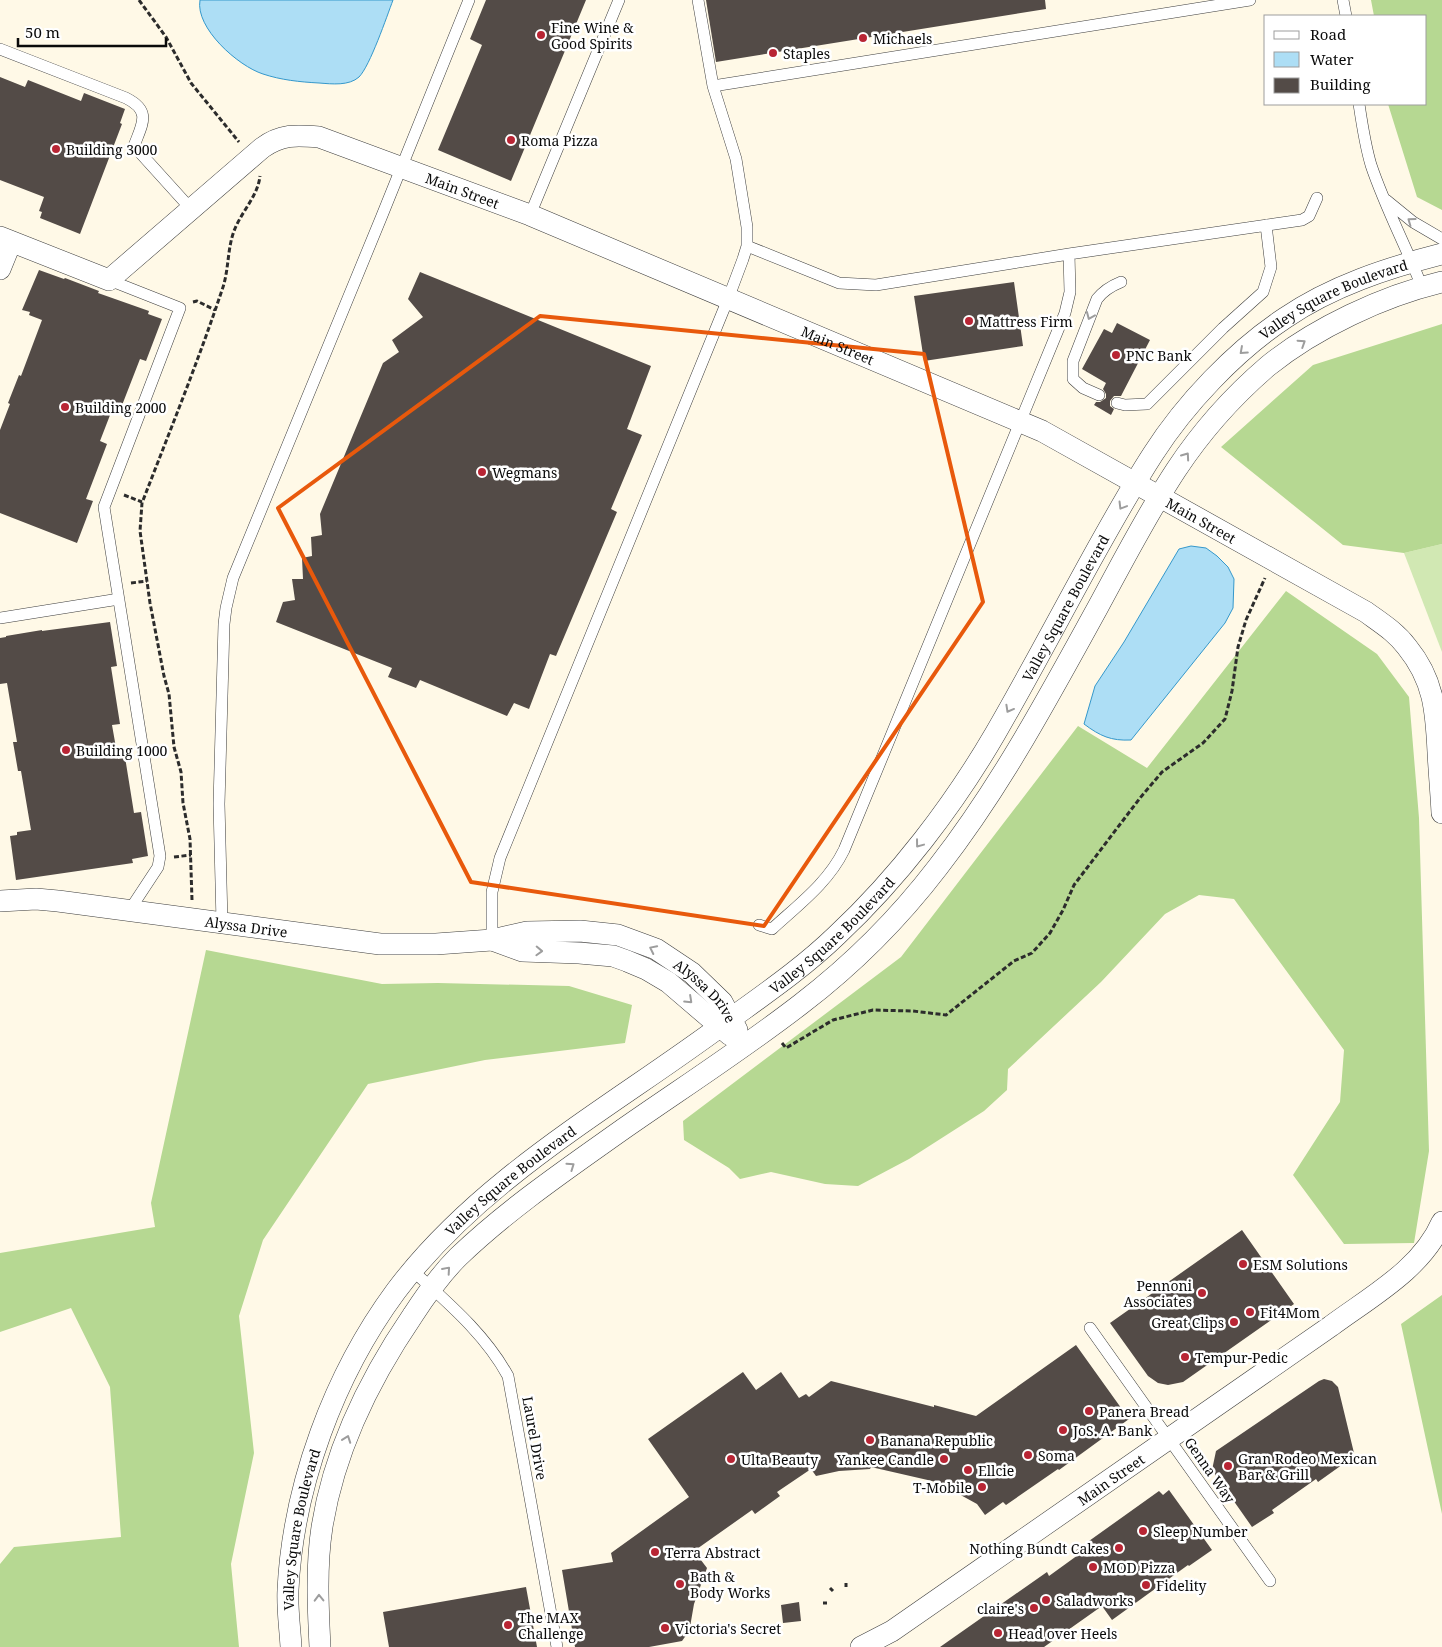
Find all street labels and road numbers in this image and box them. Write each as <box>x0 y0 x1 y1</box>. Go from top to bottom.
street label: Main Street <box>423 168 502 212</box>
street label: Valley Square Boulevard <box>1255 254 1410 343</box>
street label: Main Street <box>799 321 877 369</box>
street label: Main Street <box>1163 493 1240 547</box>
street label: Valley Square Boulevard <box>1017 531 1113 684</box>
street label: Valley Square Boulevard <box>765 872 899 997</box>
street label: Alyssa Drive <box>204 911 289 941</box>
street label: Alyssa Drive <box>670 954 741 1026</box>
street label: Valley Square Boulevard <box>440 1121 580 1239</box>
street label: Laurel Drive <box>518 1395 552 1481</box>
street label: Genna Way <box>1180 1433 1240 1507</box>
street label: Valley Square Boulevard <box>278 1446 324 1611</box>
street label: Main Street <box>1073 1449 1148 1509</box>

